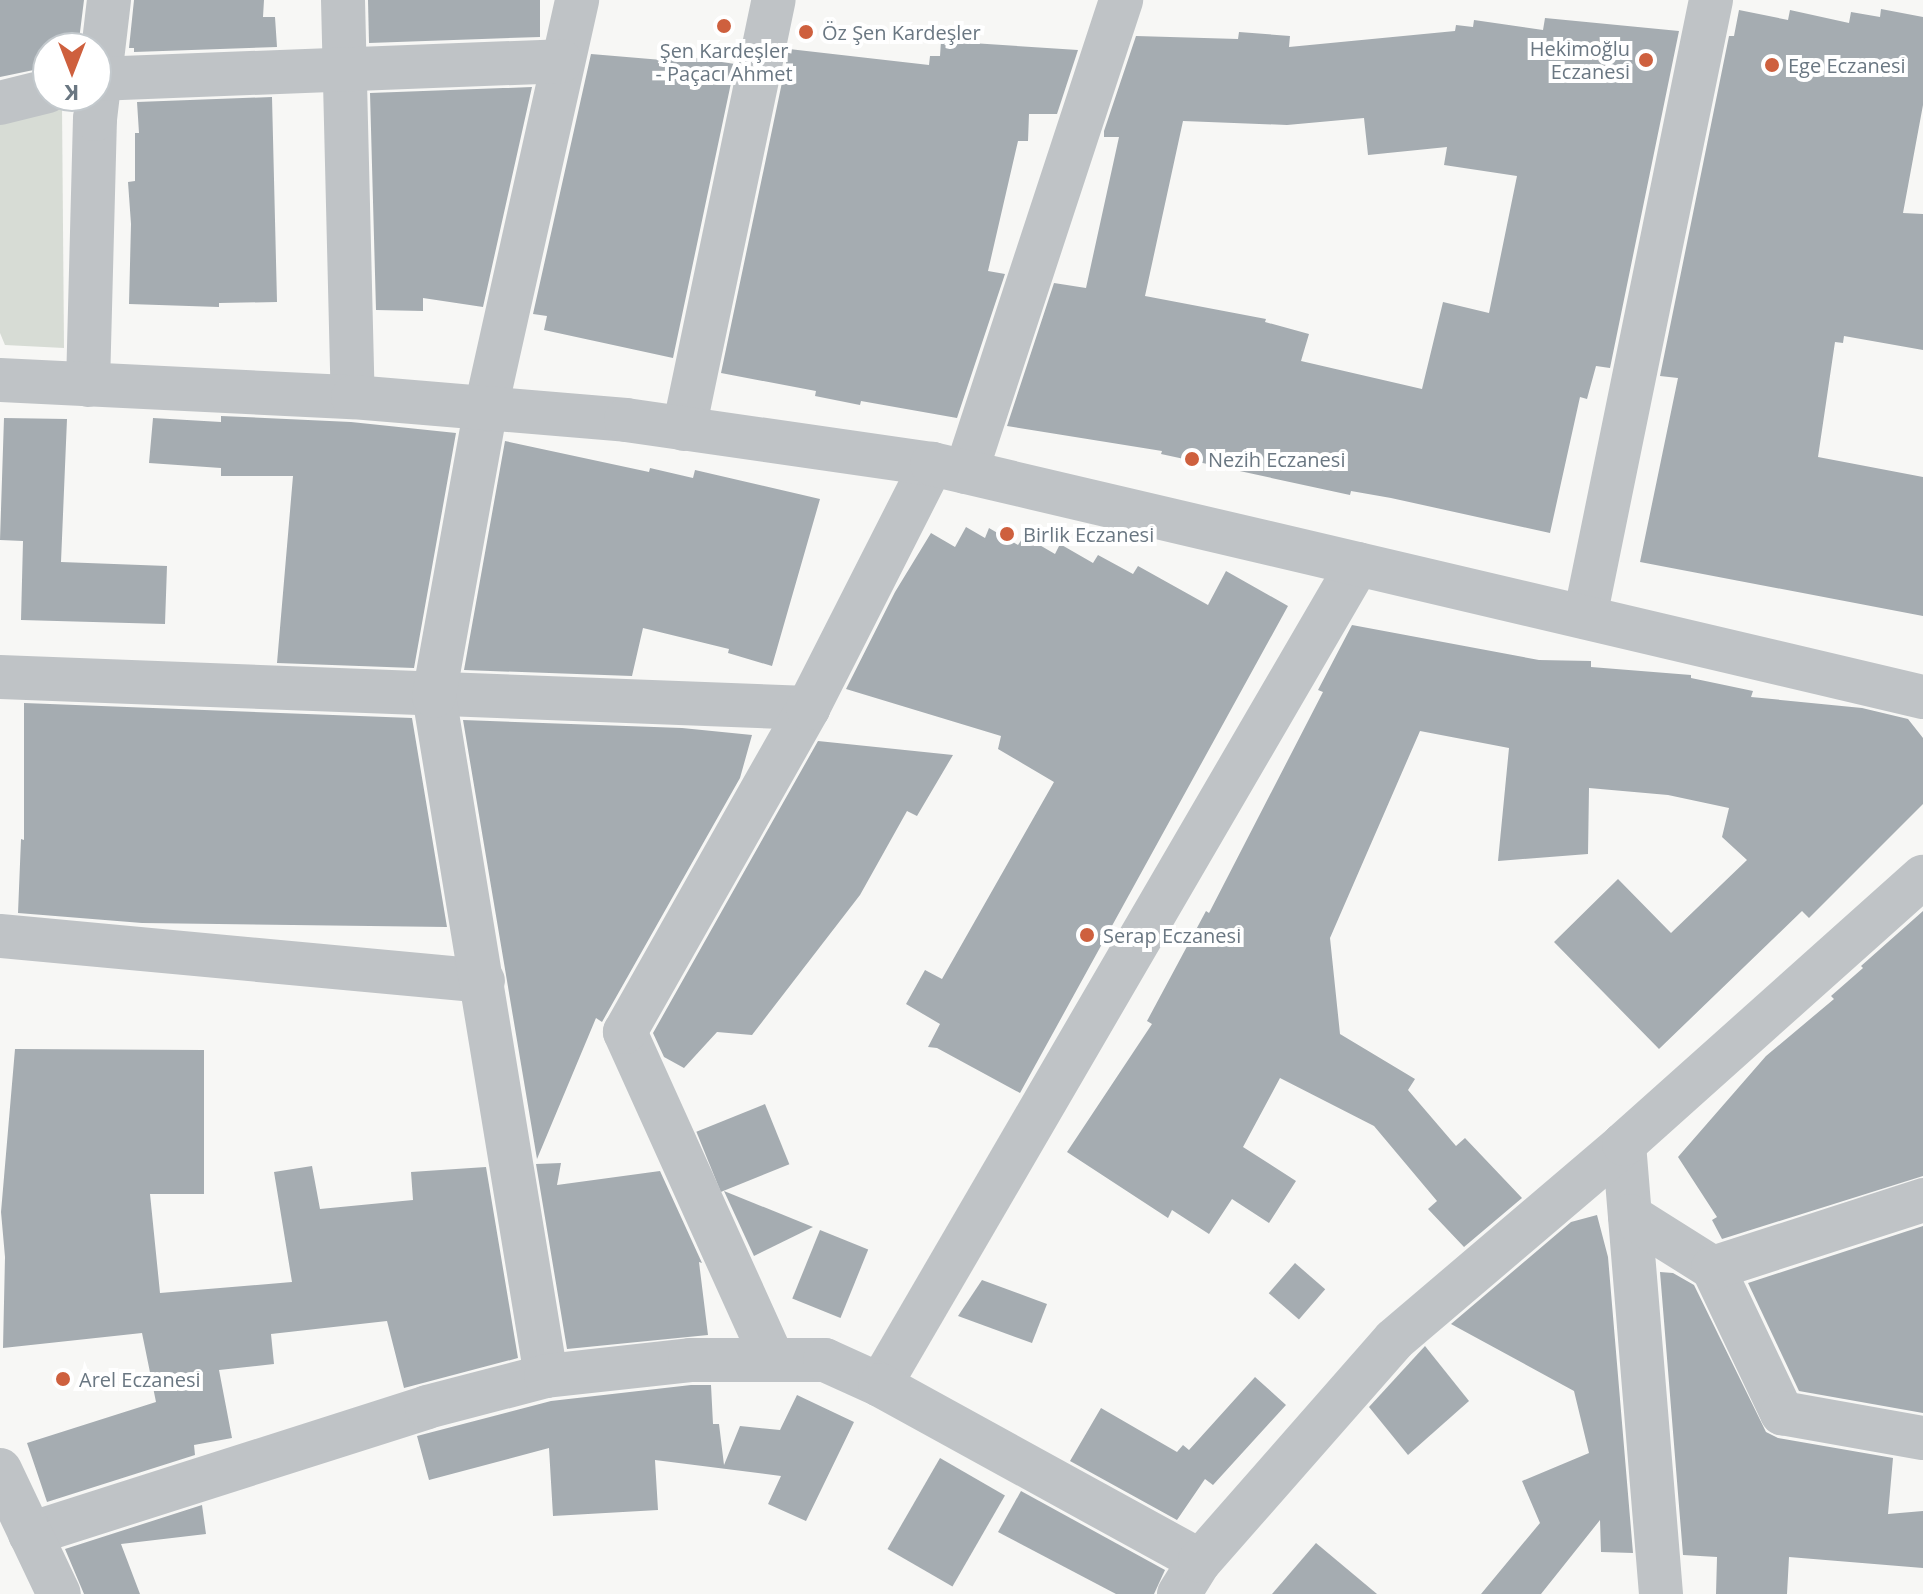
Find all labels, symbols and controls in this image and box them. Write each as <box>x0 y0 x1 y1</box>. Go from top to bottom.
marker: Şen Kardeşler - Paçacı Ahmet <box>715 17 733 35</box>
place label: Öz Şen Kardeşler <box>822 20 981 44</box>
marker: Öz Şen Kardeşler <box>797 23 815 41</box>
north arrow <box>32 32 112 112</box>
place label: Hekimoğlu Eczanesi <box>1530 36 1630 83</box>
place label: Şen Kardeşler - Paçacı Ahmet <box>655 38 793 85</box>
marker: Hekimoğlu Eczanesi <box>1637 51 1655 69</box>
place label: Ege Eczanesi <box>1788 53 1906 77</box>
marker: Ege Eczanesi <box>1763 56 1781 74</box>
text: K <box>65 79 79 109</box>
place label: Nezih Eczanesi <box>1208 447 1345 471</box>
marker: Nezih Eczanesi <box>1183 450 1201 468</box>
place label: Birlik Eczanesi <box>1023 522 1154 546</box>
marker: Birlik Eczanesi <box>998 525 1016 543</box>
place label: Serap Eczanesi <box>1103 923 1241 947</box>
marker: Serap Eczanesi <box>1078 926 1096 944</box>
place label: Arel Eczanesi <box>79 1367 201 1391</box>
marker: Arel Eczanesi <box>54 1370 72 1388</box>

